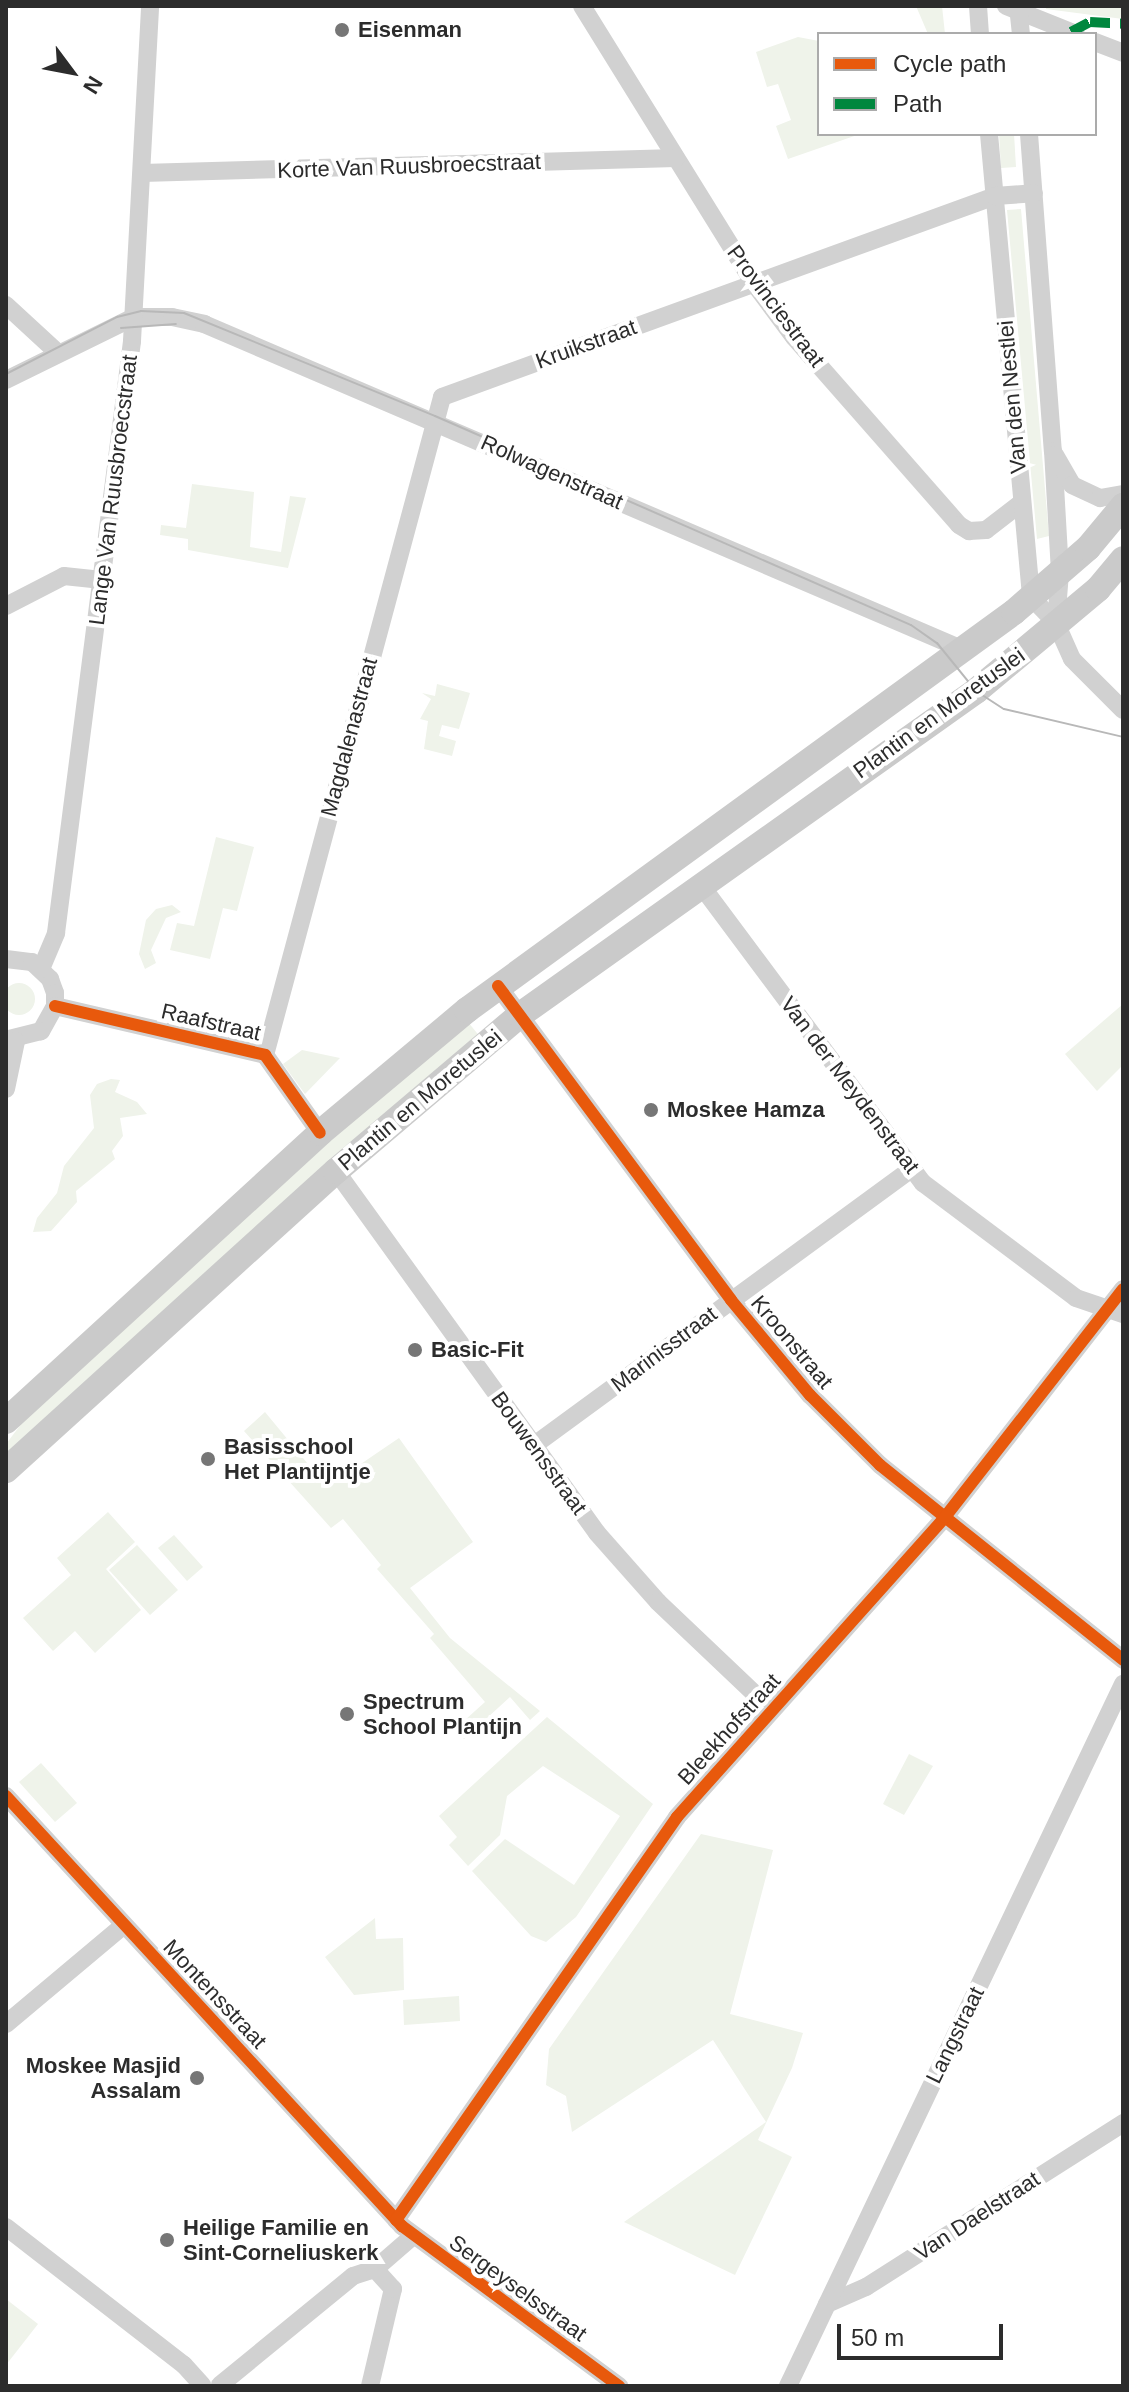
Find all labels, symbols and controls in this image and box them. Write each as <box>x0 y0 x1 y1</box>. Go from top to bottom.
place label: Eisenman <box>358 17 462 43</box>
marker: Eisenman <box>333 21 351 39</box>
north arrow <box>32 32 112 112</box>
legend <box>817 32 1097 136</box>
text: Cycle path <box>893 50 1006 77</box>
text: N <box>78 72 108 98</box>
text: Path <box>893 90 942 117</box>
street label: Korte Van Ruusbroecstraat <box>277 148 541 184</box>
street label: Provinciestraat <box>722 240 830 372</box>
street label: Kruikstraat <box>532 314 640 374</box>
street label: Van den Nestlei <box>992 319 1032 475</box>
street label: Lange Van Ruusbroecstraat <box>83 353 143 627</box>
street label: Rolwagenstraat <box>477 429 627 515</box>
street label: Plantin en Moretuslei <box>848 642 1030 784</box>
street label: Magdalenastraat <box>315 654 383 820</box>
street label: Van der Meydenstraat <box>775 991 925 1179</box>
street label: Raafstraat <box>159 998 263 1046</box>
street label: Plantin en Moretuslei <box>333 1024 507 1176</box>
place label: Moskee Hamza <box>667 1097 825 1123</box>
marker: Moskee Hamza <box>642 1101 660 1119</box>
street label: Kroonstraat <box>745 1290 839 1394</box>
street label: Marinisstraat <box>606 1301 722 1397</box>
place label: Basic-Fit <box>431 1337 524 1363</box>
marker: Basic-Fit <box>406 1341 424 1359</box>
street label: Bouwensstraat <box>486 1386 592 1520</box>
place label: Basisschool Het Plantijntje <box>224 1433 371 1484</box>
marker: Basisschool Het Plantijntje <box>199 1450 217 1468</box>
street label: Bleekhofstraat <box>672 1668 786 1790</box>
place label: Spectrum School Plantijn <box>363 1688 522 1740</box>
marker: Spectrum School Plantijn <box>338 1705 356 1723</box>
street label: Montensstraat <box>158 1934 272 2054</box>
street label: Langstraat <box>920 1982 990 2088</box>
place label: Moskee Masjid Assalam <box>26 2052 181 2104</box>
marker: Moskee Masjid Assalam <box>188 2069 206 2087</box>
street label: Van Daelstraat <box>909 2166 1045 2266</box>
place label: Heilige Familie en Sint-Corneliuskerk <box>183 2214 379 2266</box>
street label: Sergeyselsstraat <box>444 2229 592 2347</box>
marker: Heilige Familie en Sint-Corneliuskerk <box>158 2231 176 2249</box>
scale bar <box>841 2308 1007 2358</box>
text: 50 m <box>851 2324 904 2351</box>

